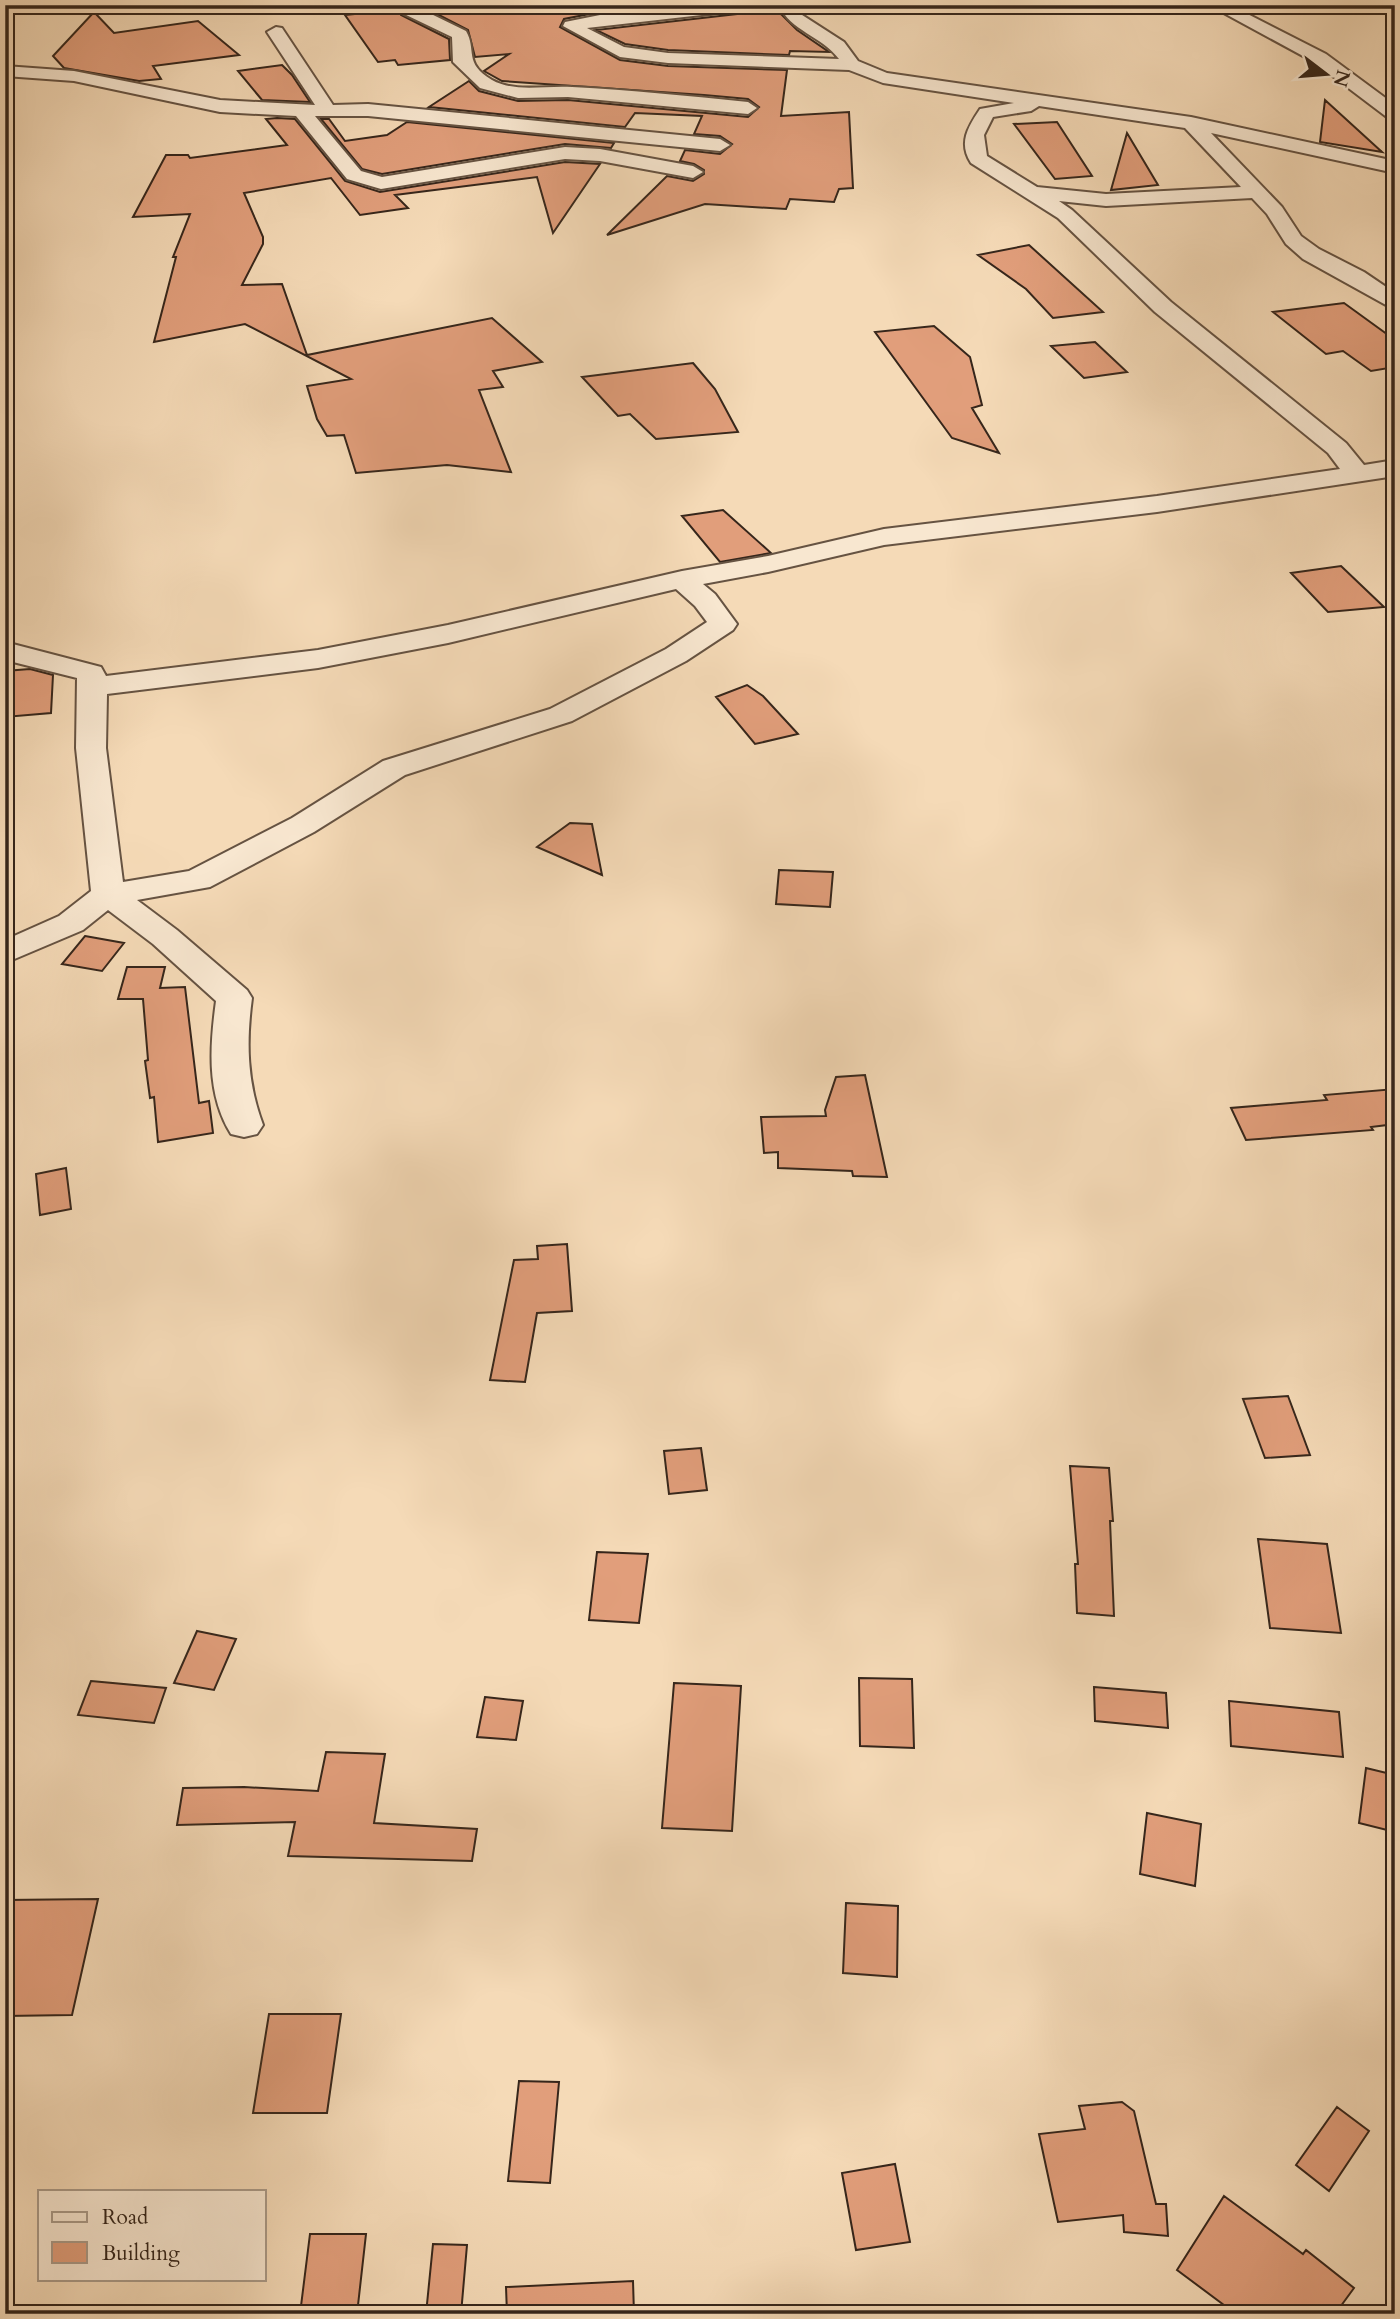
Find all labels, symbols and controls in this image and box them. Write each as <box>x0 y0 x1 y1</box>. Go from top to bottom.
north arrow <box>1292 38 1362 108</box>
text: N <box>1326 67 1356 90</box>
legend <box>38 2190 266 2280</box>
text: Road <box>102 2203 148 2232</box>
text: Building <box>102 2239 180 2268</box>

